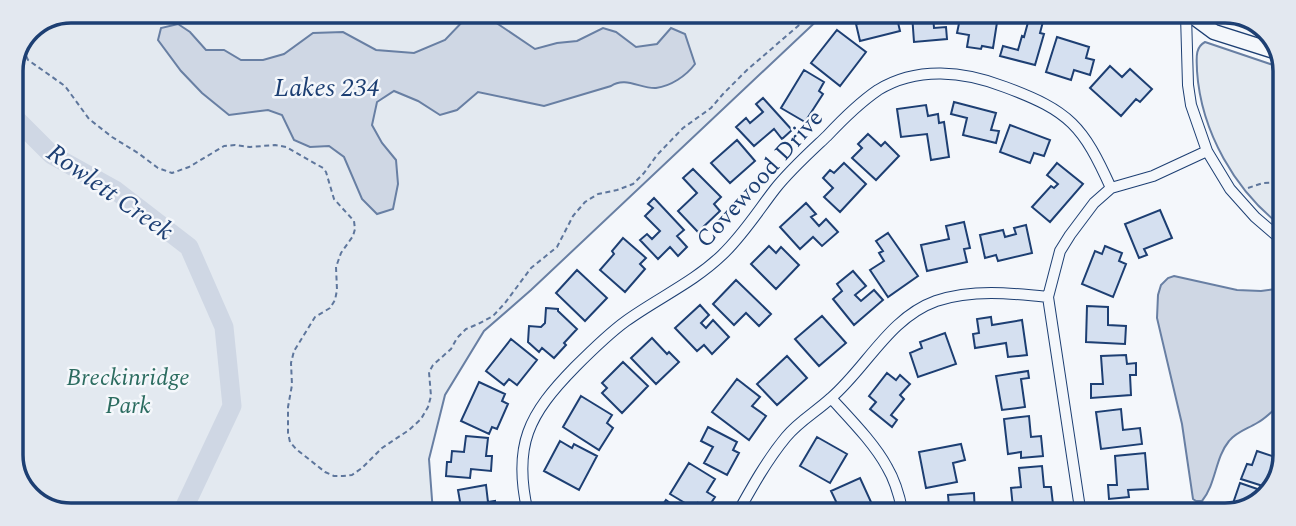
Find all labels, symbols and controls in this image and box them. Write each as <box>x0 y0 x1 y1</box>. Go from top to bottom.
water label: Lakes 234 <box>274 68 380 108</box>
street label: Covewood Drive <box>688 102 832 256</box>
water label: Rowlett Creek <box>38 133 182 251</box>
park label: Breckinridge Park <box>66 360 190 424</box>

